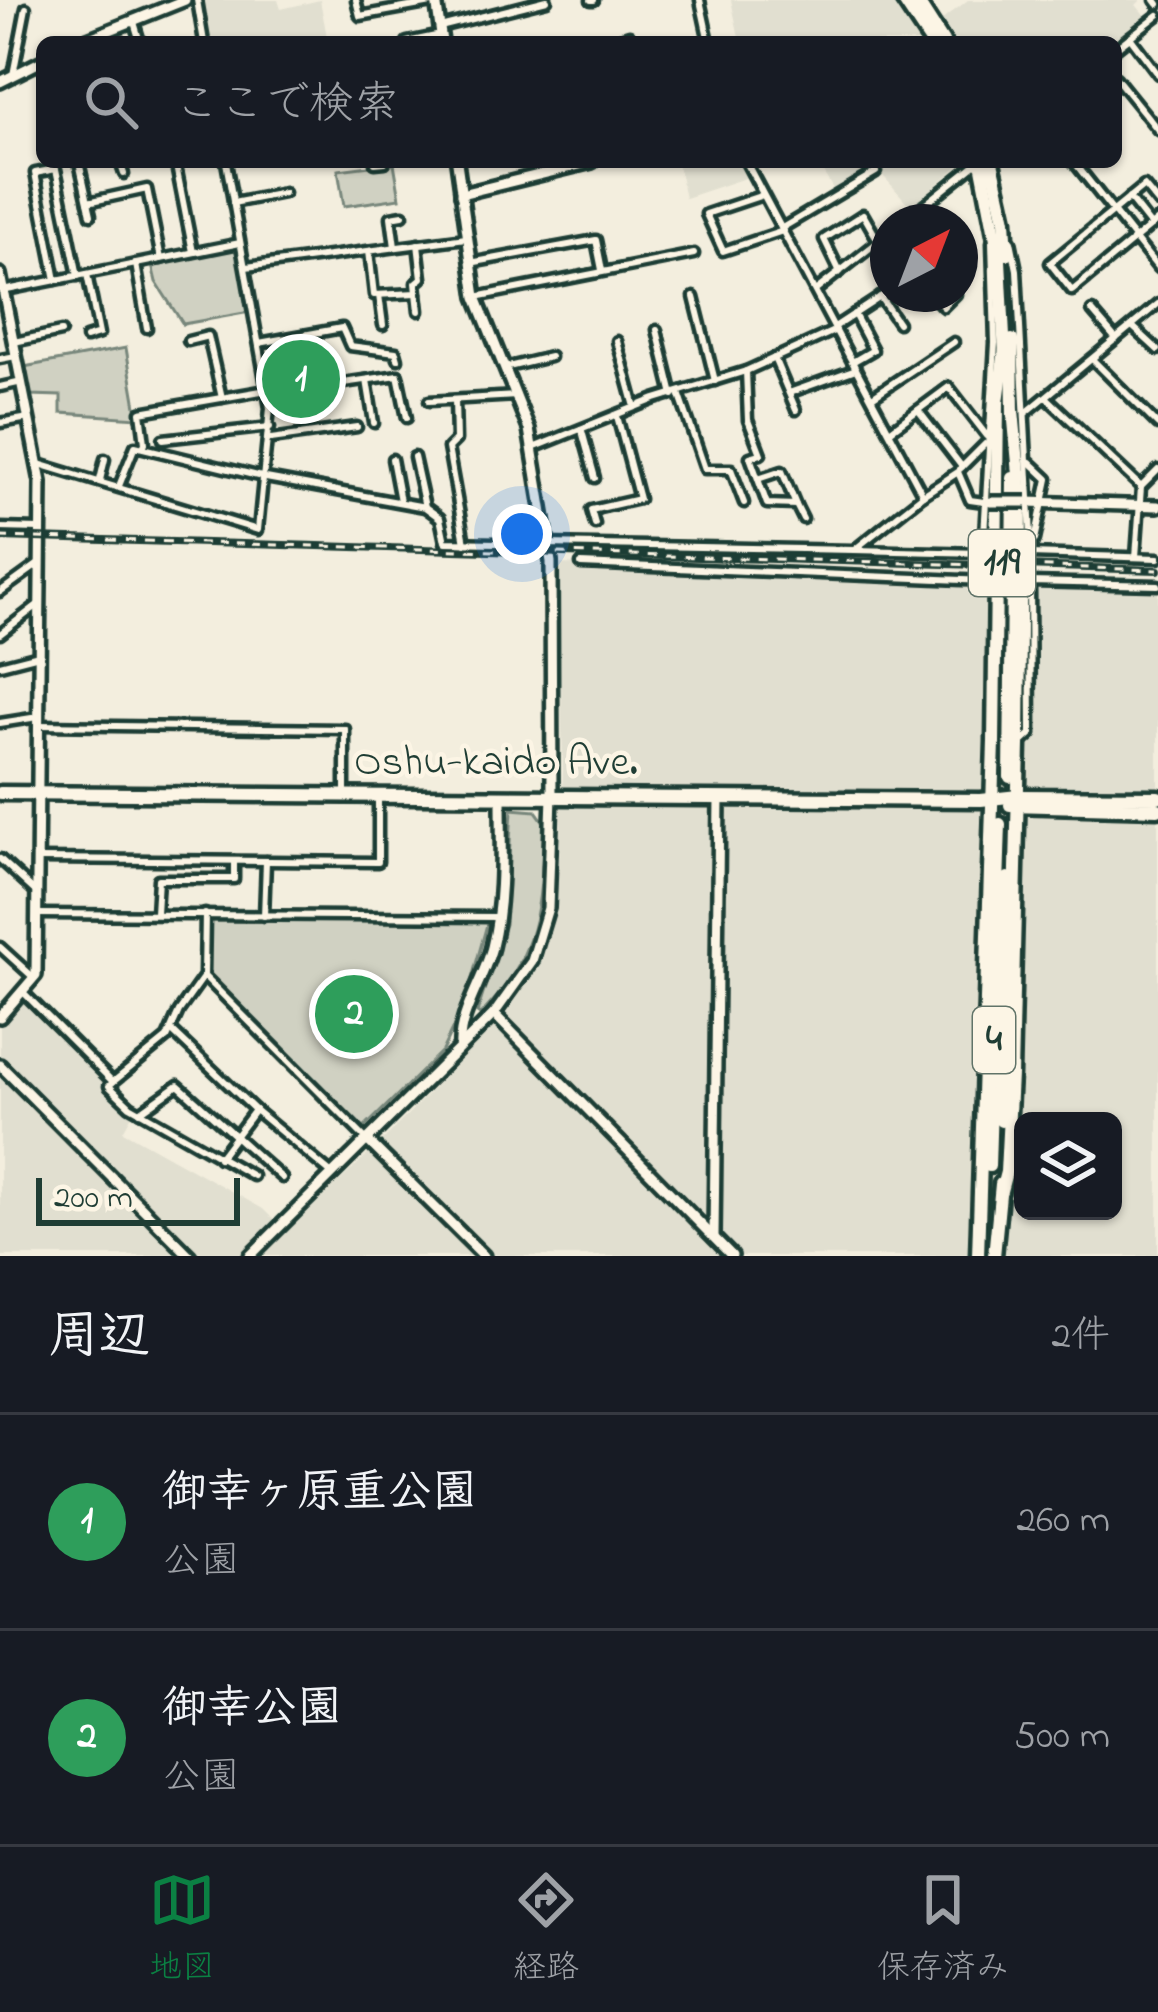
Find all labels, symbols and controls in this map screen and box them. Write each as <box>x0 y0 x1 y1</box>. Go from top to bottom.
search box <box>36 36 1122 168</box>
icon: search <box>78 69 144 135</box>
text: ここで検索 <box>174 73 399 139</box>
north arrow <box>870 204 978 312</box>
pin: 1 <box>262 334 340 424</box>
your location <box>492 504 552 564</box>
road number: 119 <box>969 530 1035 596</box>
street label: Oshu-kaido Ave. <box>354 733 638 794</box>
pin: 2 <box>315 969 393 1059</box>
road number: 4 <box>973 1007 1015 1073</box>
map controls <box>1014 1112 1122 1220</box>
button: layers <box>1014 1112 1122 1220</box>
scale bar <box>36 1172 240 1225</box>
text: 200 m <box>54 1175 133 1223</box>
text: 周辺 <box>48 1301 150 1376</box>
text: 2件 <box>1052 1309 1110 1366</box>
text: 御幸ヶ原重公園 <box>162 1461 477 1527</box>
text: 1 <box>81 1493 93 1550</box>
text: 260 m <box>1017 1493 1110 1550</box>
text: 公園 <box>162 1534 240 1591</box>
text: 御幸公園 <box>162 1677 342 1743</box>
text: 2 <box>77 1709 97 1766</box>
text: 500 m <box>1014 1709 1110 1766</box>
text: 公園 <box>162 1750 240 1807</box>
tab: 地図 <box>149 1867 215 1993</box>
tab: 経路 <box>513 1867 579 1993</box>
tab: 保存済み <box>877 1867 1009 1993</box>

